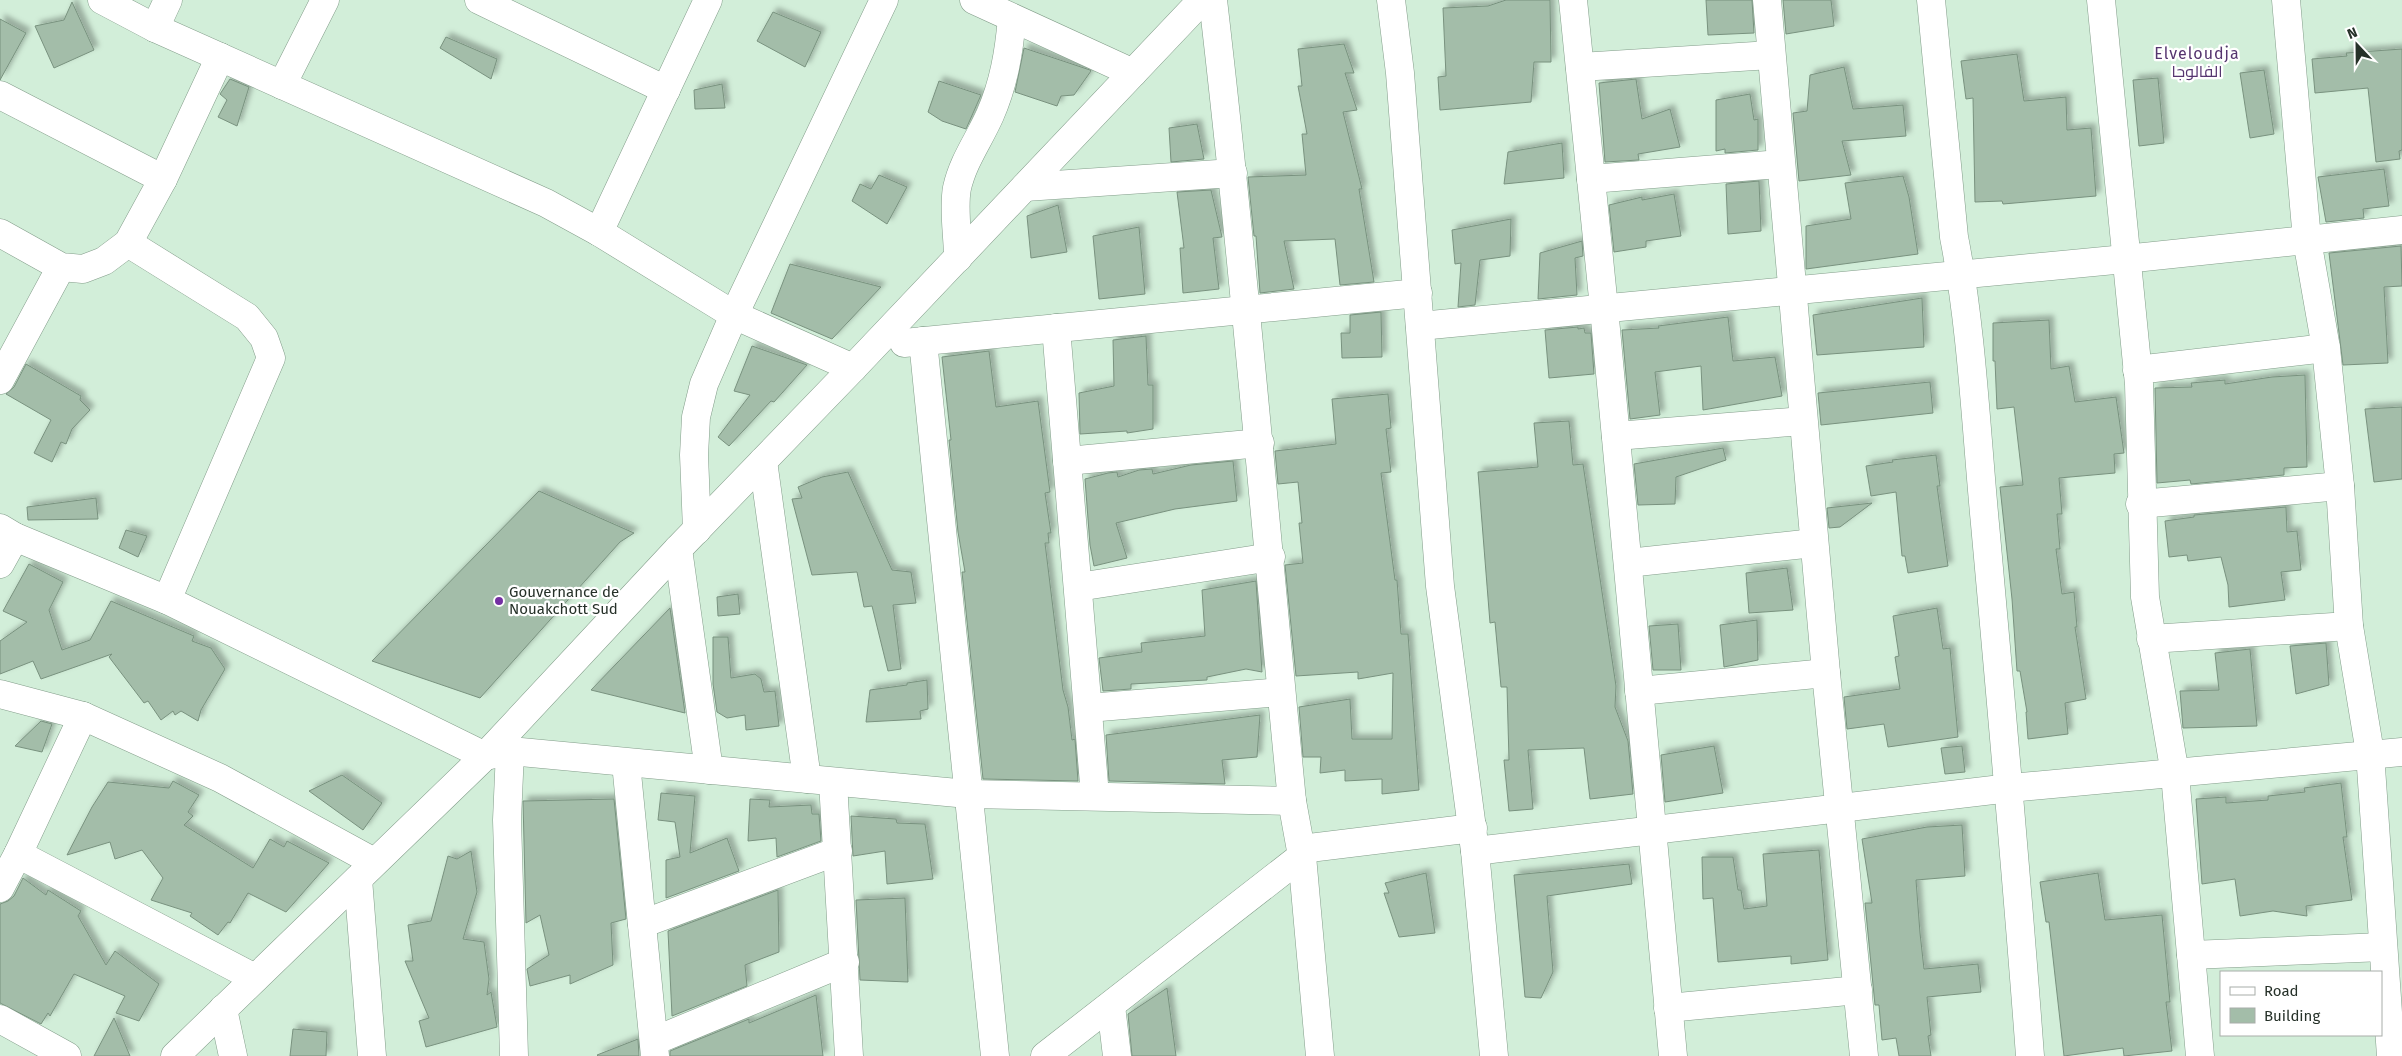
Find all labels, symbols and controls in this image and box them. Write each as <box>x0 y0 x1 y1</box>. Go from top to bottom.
north arrow <box>2332 20 2382 70</box>
text: N <box>2345 24 2360 43</box>
district label: Elveloudja الفالوجا <box>2154 44 2240 81</box>
place label: Gouvernance de Nouakchott Sud <box>509 583 619 618</box>
marker: Gouvernance de Nouakchott Sud <box>493 595 505 607</box>
legend <box>2220 971 2382 1036</box>
text: Road <box>2264 982 2299 1000</box>
text: Building <box>2264 1007 2320 1025</box>

